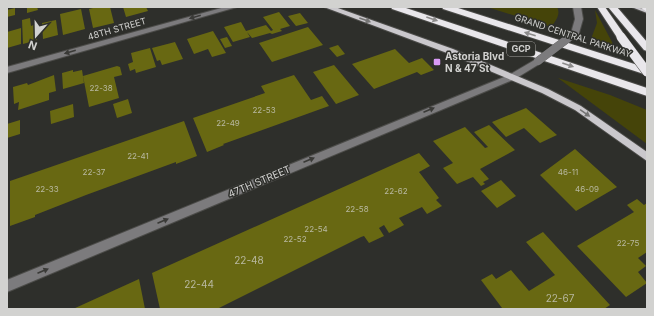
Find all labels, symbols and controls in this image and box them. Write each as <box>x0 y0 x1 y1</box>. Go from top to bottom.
street label: GRAND CENTRAL PARKWAY <box>513 11 633 60</box>
street label: 48TH STREET <box>86 15 148 42</box>
one-way arrow <box>189 15 201 21</box>
north arrow <box>16 16 56 56</box>
one-way arrow <box>360 17 372 23</box>
one-way arrow <box>426 17 438 23</box>
one-way arrow <box>524 31 536 37</box>
text: N <box>26 37 39 53</box>
road number: GCP <box>507 42 535 56</box>
one-way arrow <box>64 49 76 55</box>
place label: Astoria Blvd N & 47 St <box>445 50 504 74</box>
marker: Astoria Blvd N & 47 St <box>432 57 442 67</box>
one-way arrow <box>562 62 574 68</box>
house number: 22-38 <box>89 83 113 93</box>
house number: 22-53 <box>252 105 276 115</box>
one-way arrow <box>423 107 435 113</box>
one-way arrow <box>580 109 590 117</box>
house number: 22-49 <box>216 118 240 128</box>
house number: 22-41 <box>127 151 149 161</box>
one-way arrow <box>303 157 314 163</box>
street label: 47TH STREET <box>226 162 292 200</box>
house number: 22-37 <box>83 167 106 177</box>
house number: 46-11 <box>558 167 578 177</box>
house number: 22-33 <box>35 184 59 194</box>
house number: 46-09 <box>575 184 599 194</box>
house number: 22-62 <box>384 186 408 196</box>
house number: 22-58 <box>345 204 369 214</box>
one-way arrow <box>158 217 170 223</box>
house number: 22-54 <box>304 224 328 234</box>
house number: 22-52 <box>283 234 307 244</box>
house number: 22-75 <box>617 238 639 248</box>
house number: 22-48 <box>234 254 264 266</box>
one-way arrow <box>37 267 49 274</box>
house number: 22-44 <box>184 278 214 290</box>
house number: 22-67 <box>546 292 575 304</box>

